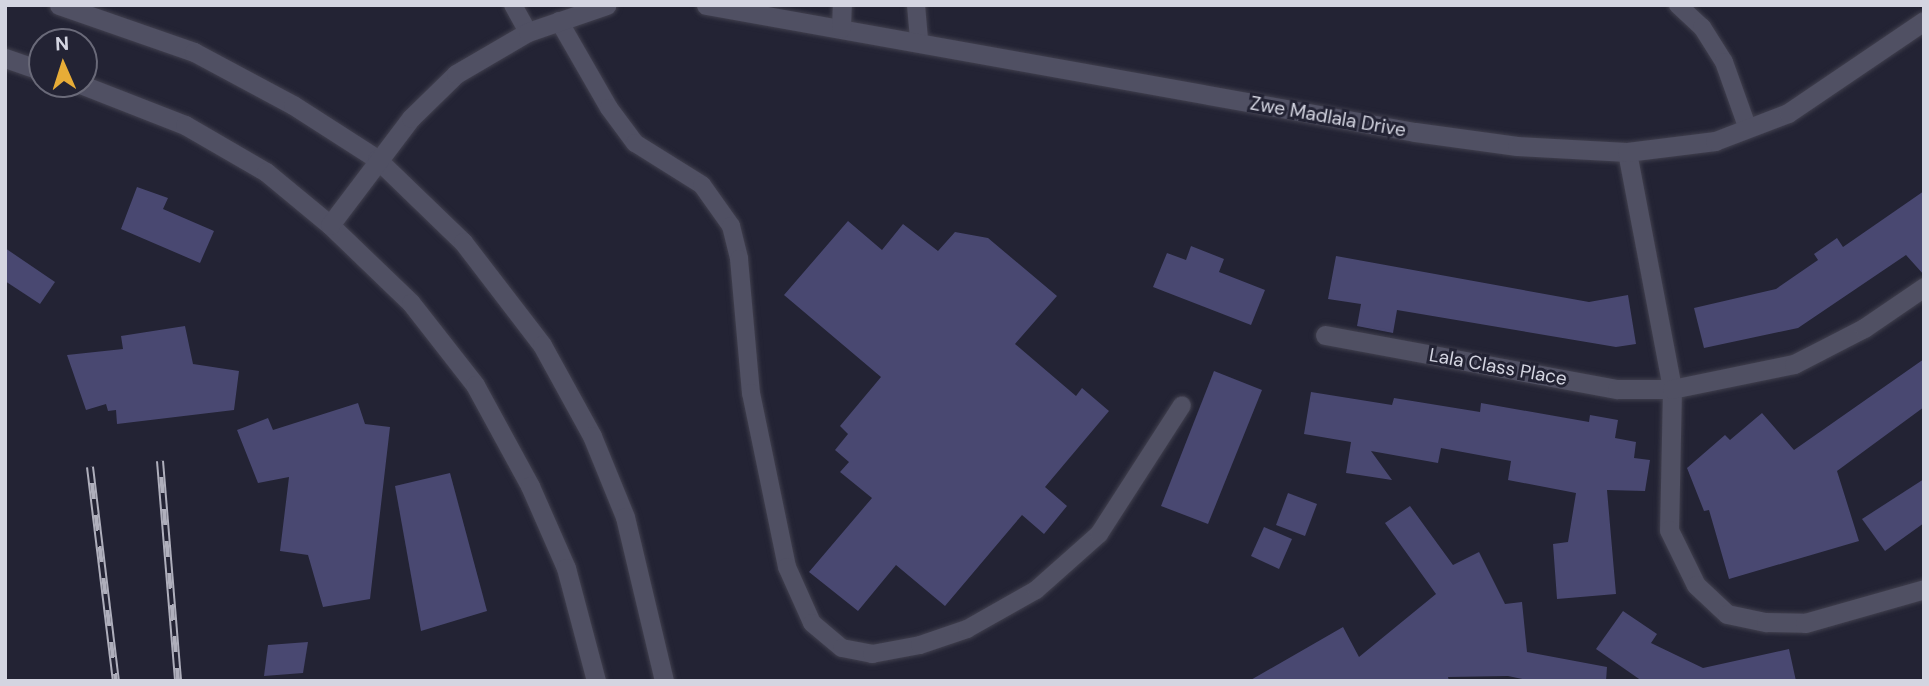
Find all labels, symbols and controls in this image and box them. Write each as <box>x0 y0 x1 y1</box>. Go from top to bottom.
north arrow <box>28 28 98 98</box>
text: N <box>54 31 70 56</box>
street label: Zwe Madlala Drive <box>1248 92 1408 142</box>
street label: Lala Class Place <box>1427 344 1569 390</box>

